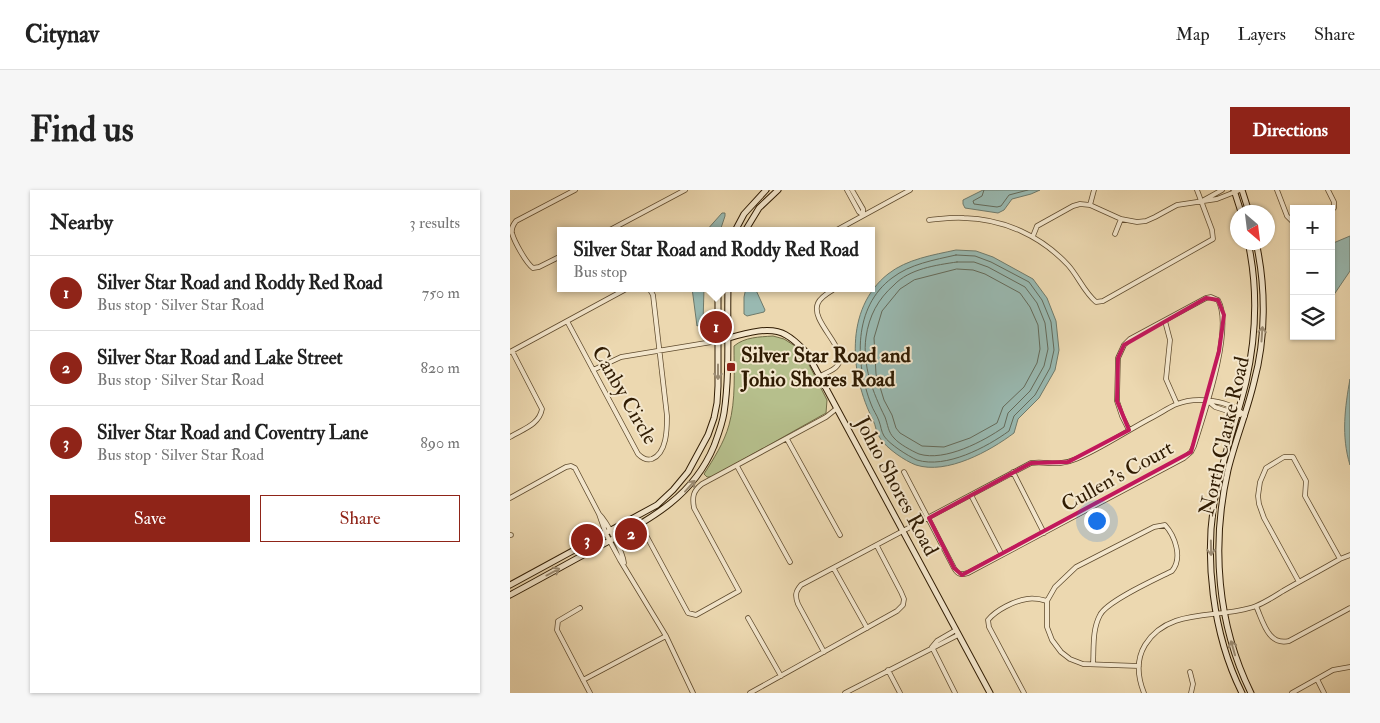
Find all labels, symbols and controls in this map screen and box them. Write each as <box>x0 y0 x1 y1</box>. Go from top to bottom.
text: Citynav <box>25 19 99 50</box>
text: Map <box>1176 23 1210 46</box>
text: Layers <box>1238 23 1286 46</box>
text: Share <box>1314 23 1355 46</box>
button: Directions <box>1230 107 1350 154</box>
text: Find us <box>30 108 134 152</box>
north arrow <box>1230 205 1275 250</box>
map controls <box>1290 205 1335 340</box>
button: + <box>1290 205 1335 250</box>
text: Nearby <box>50 209 113 236</box>
text: 3 results <box>409 213 460 233</box>
popup <box>557 227 875 292</box>
text: Silver Star Road and Roddy Red Road <box>573 238 859 262</box>
button: − <box>1290 250 1335 295</box>
text: Bus stop <box>573 262 627 282</box>
text: Silver Star Road and Roddy Red Road <box>97 271 383 295</box>
text: 1 <box>63 283 69 303</box>
text: 750 m <box>422 283 460 303</box>
text: Bus stop · Silver Star Road <box>97 295 264 315</box>
button: layers <box>1290 295 1335 340</box>
pin: 1 <box>700 308 732 346</box>
one-way arrow <box>1257 327 1266 343</box>
street label: Canby Circle <box>585 341 664 450</box>
place label: Silver Star Road and Johio Shores Road <box>740 342 911 393</box>
text: Silver Star Road and Lake Street <box>97 346 343 370</box>
street label: North Clarke Road <box>1193 353 1256 518</box>
text: 2 <box>62 358 70 378</box>
text: 820 m <box>420 358 460 378</box>
marker: Silver Star Road and Johio Shores Road <box>725 361 737 373</box>
one-way arrow <box>713 364 723 380</box>
text: Bus stop · Silver Star Road <box>97 370 264 390</box>
street label: Johio Shores Road <box>848 411 945 561</box>
text: Silver Star Road and Coventry Lane <box>97 421 368 445</box>
text: 3 <box>63 433 69 453</box>
text: 890 m <box>420 433 460 453</box>
street label: Cullen's Court <box>1056 434 1178 518</box>
text: Bus stop · Silver Star Road <box>97 445 264 465</box>
one-way arrow <box>684 479 696 492</box>
button: Save <box>50 495 250 542</box>
button: Share <box>260 495 460 542</box>
your location <box>1084 508 1110 534</box>
pin: 2 <box>615 515 647 553</box>
pin: 3 <box>571 521 603 559</box>
one-way arrow <box>1206 540 1216 556</box>
one-way arrow <box>545 567 560 576</box>
one-way arrow <box>1228 640 1238 656</box>

